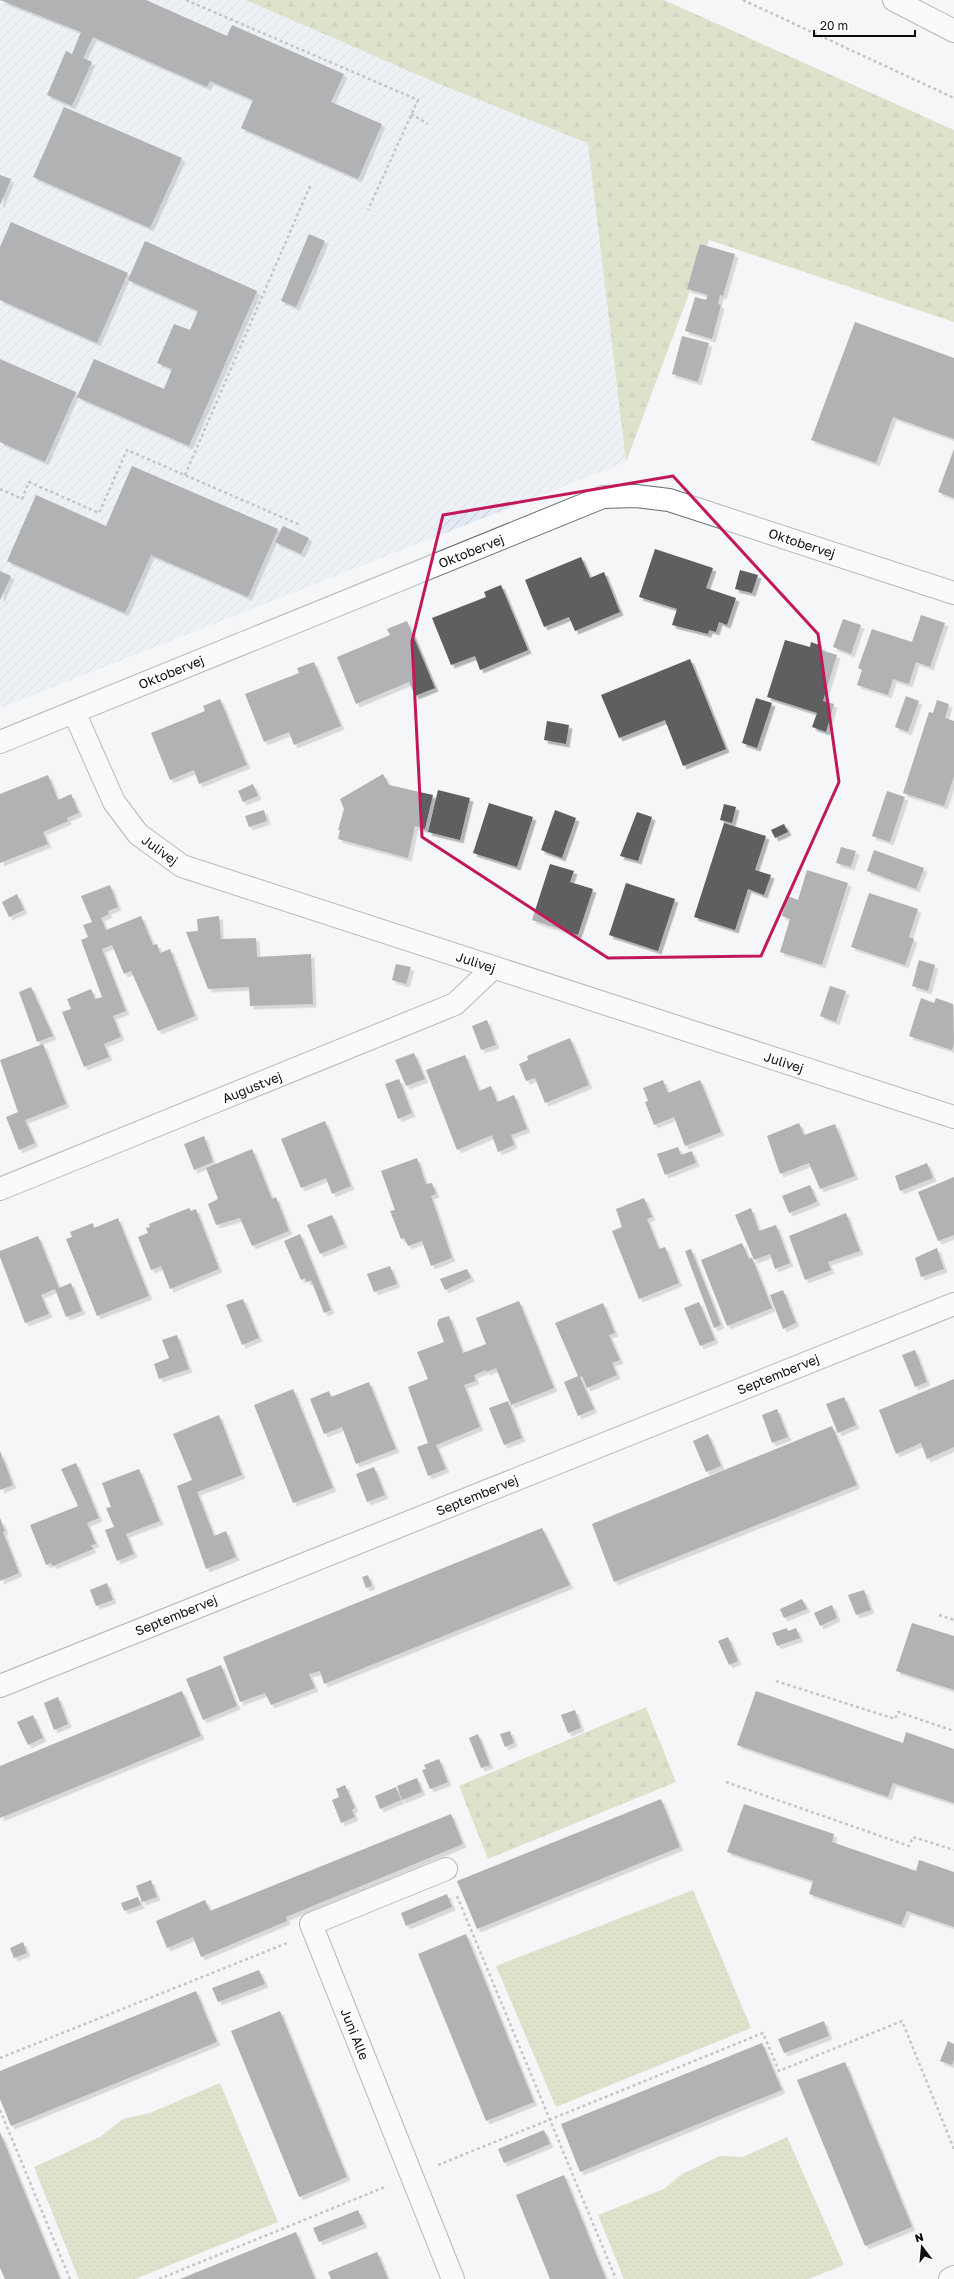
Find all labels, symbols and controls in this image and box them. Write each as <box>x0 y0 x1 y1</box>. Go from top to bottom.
scale bar <box>814 12 915 38</box>
text: 20 m <box>820 18 848 33</box>
street label: Oktobervej <box>767 525 837 561</box>
street label: Oktobervej <box>436 531 506 571</box>
street label: Oktobervej <box>136 652 206 692</box>
street label: Julivej <box>139 832 181 868</box>
street label: Julivej <box>454 948 498 976</box>
street label: Julivej <box>762 1048 806 1076</box>
street label: Augustvej <box>220 1068 284 1106</box>
street label: Septembervej <box>735 1350 821 1398</box>
street label: Septembervej <box>434 1471 520 1519</box>
street label: Septembervej <box>133 1591 219 1639</box>
street label: Juni Alle <box>337 2006 373 2062</box>
north arrow <box>902 2227 942 2267</box>
text: N <box>913 2230 925 2244</box>

